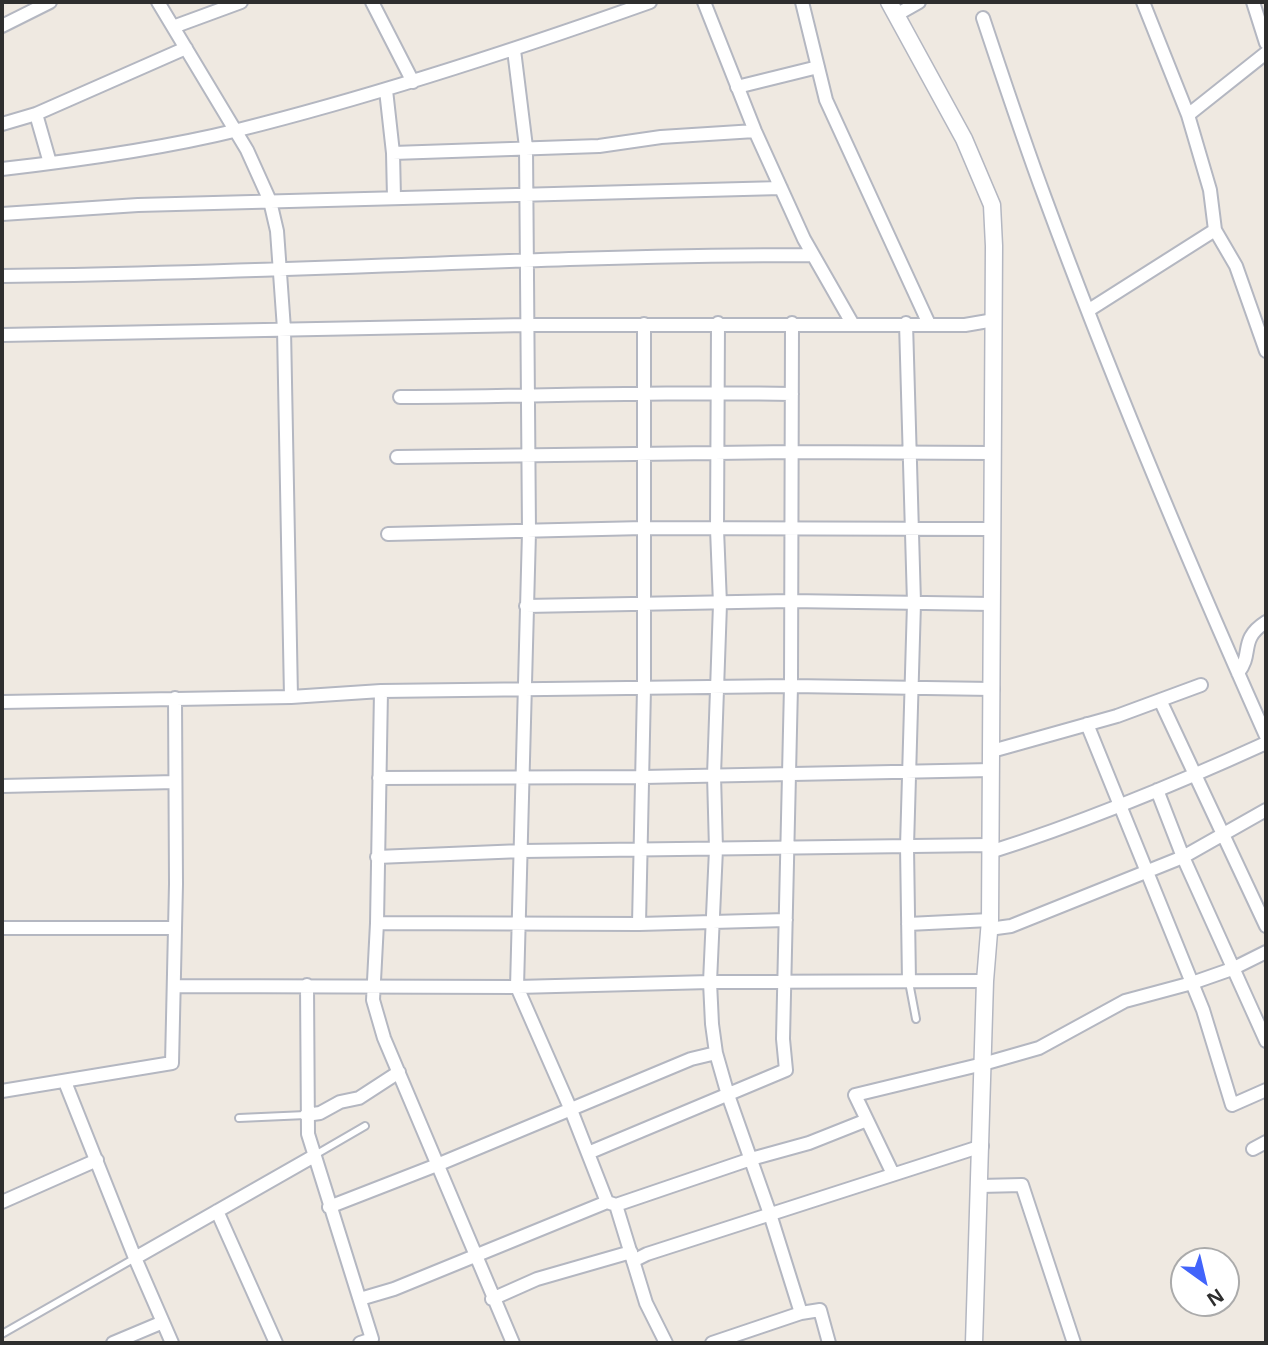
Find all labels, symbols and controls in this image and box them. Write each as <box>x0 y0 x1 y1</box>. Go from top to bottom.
north arrow <box>1170 1247 1240 1317</box>
text: N <box>1202 1283 1229 1313</box>

